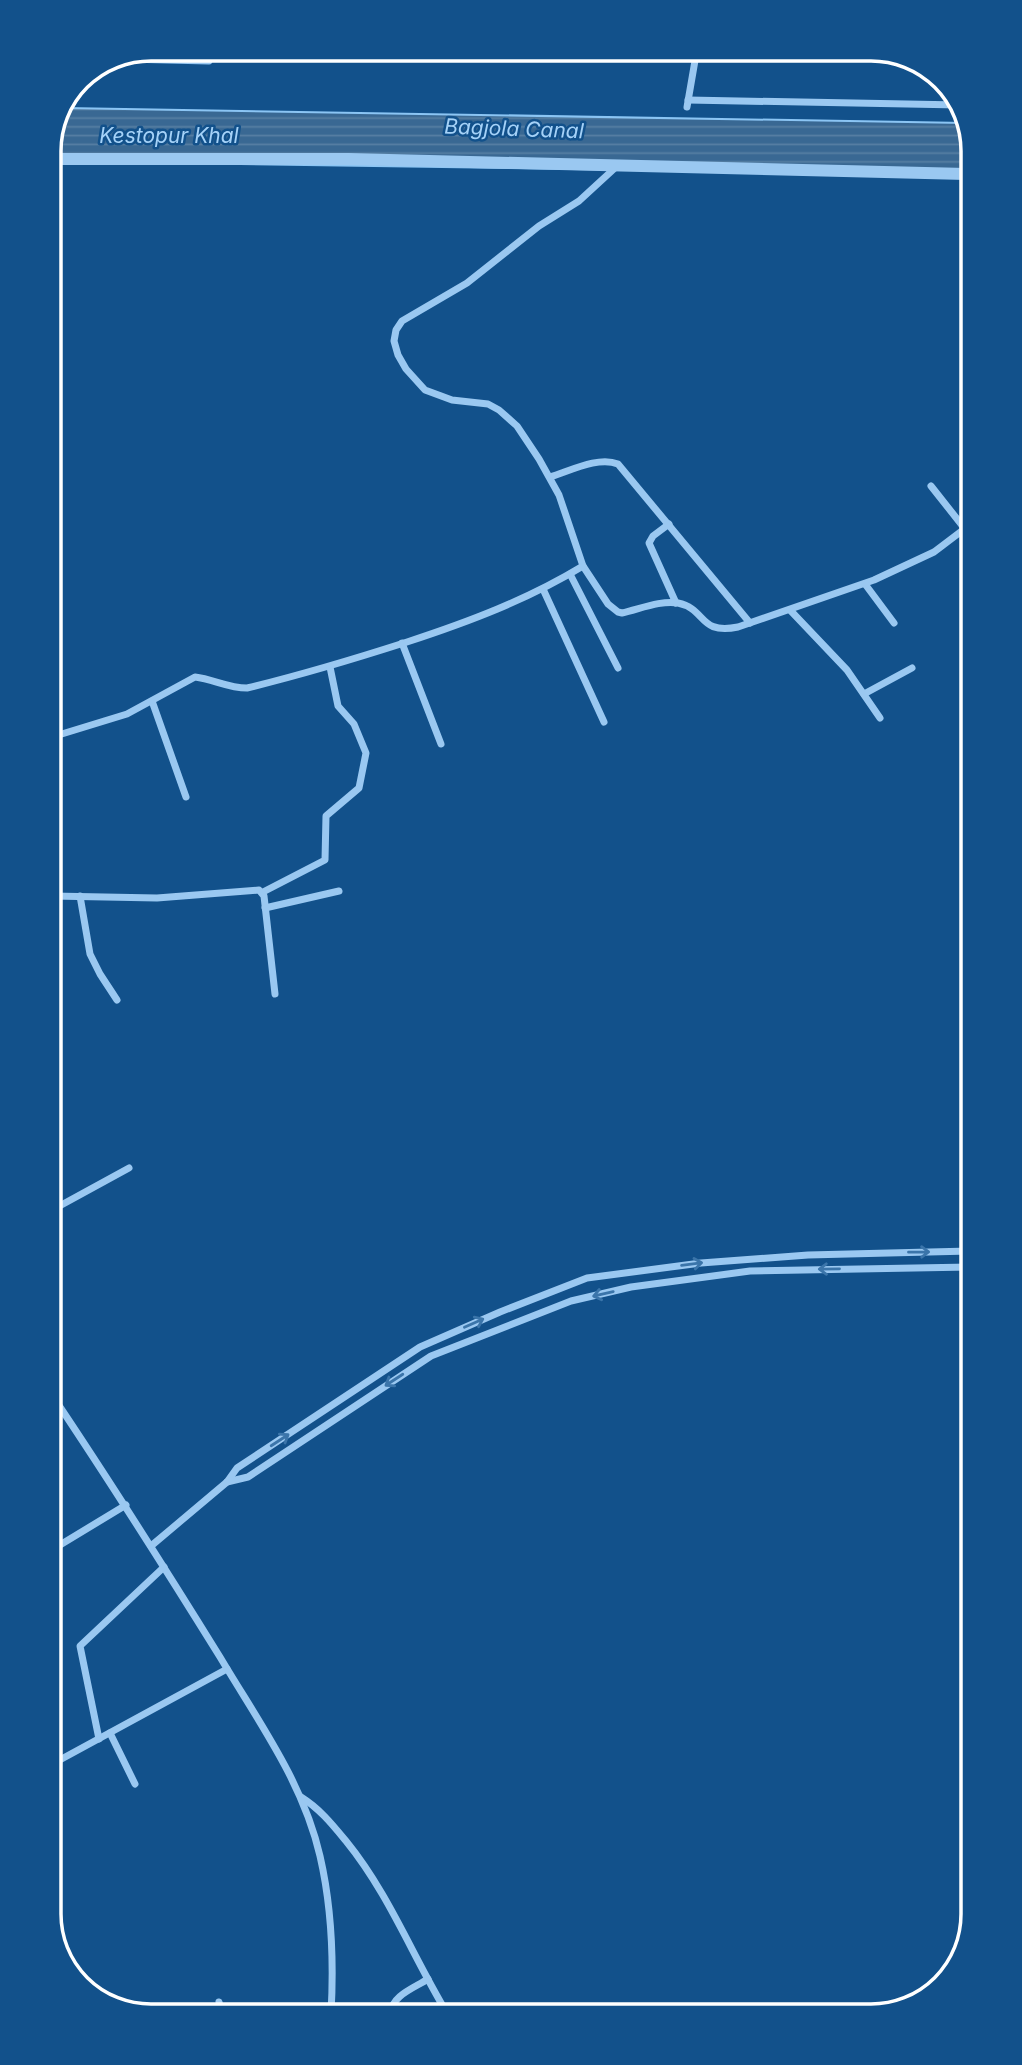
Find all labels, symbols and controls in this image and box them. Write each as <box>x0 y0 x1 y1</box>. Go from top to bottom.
water label: Bagjola Canal <box>444 114 585 143</box>
water label: Kestopur Khal <box>99 123 240 148</box>
one-way arrow <box>908 1246 931 1259</box>
one-way arrow <box>681 1258 703 1271</box>
one-way arrow <box>817 1262 840 1276</box>
one-way arrow <box>592 1288 615 1301</box>
one-way arrow <box>463 1316 485 1329</box>
one-way arrow <box>385 1373 404 1387</box>
one-way arrow <box>270 1432 289 1447</box>

